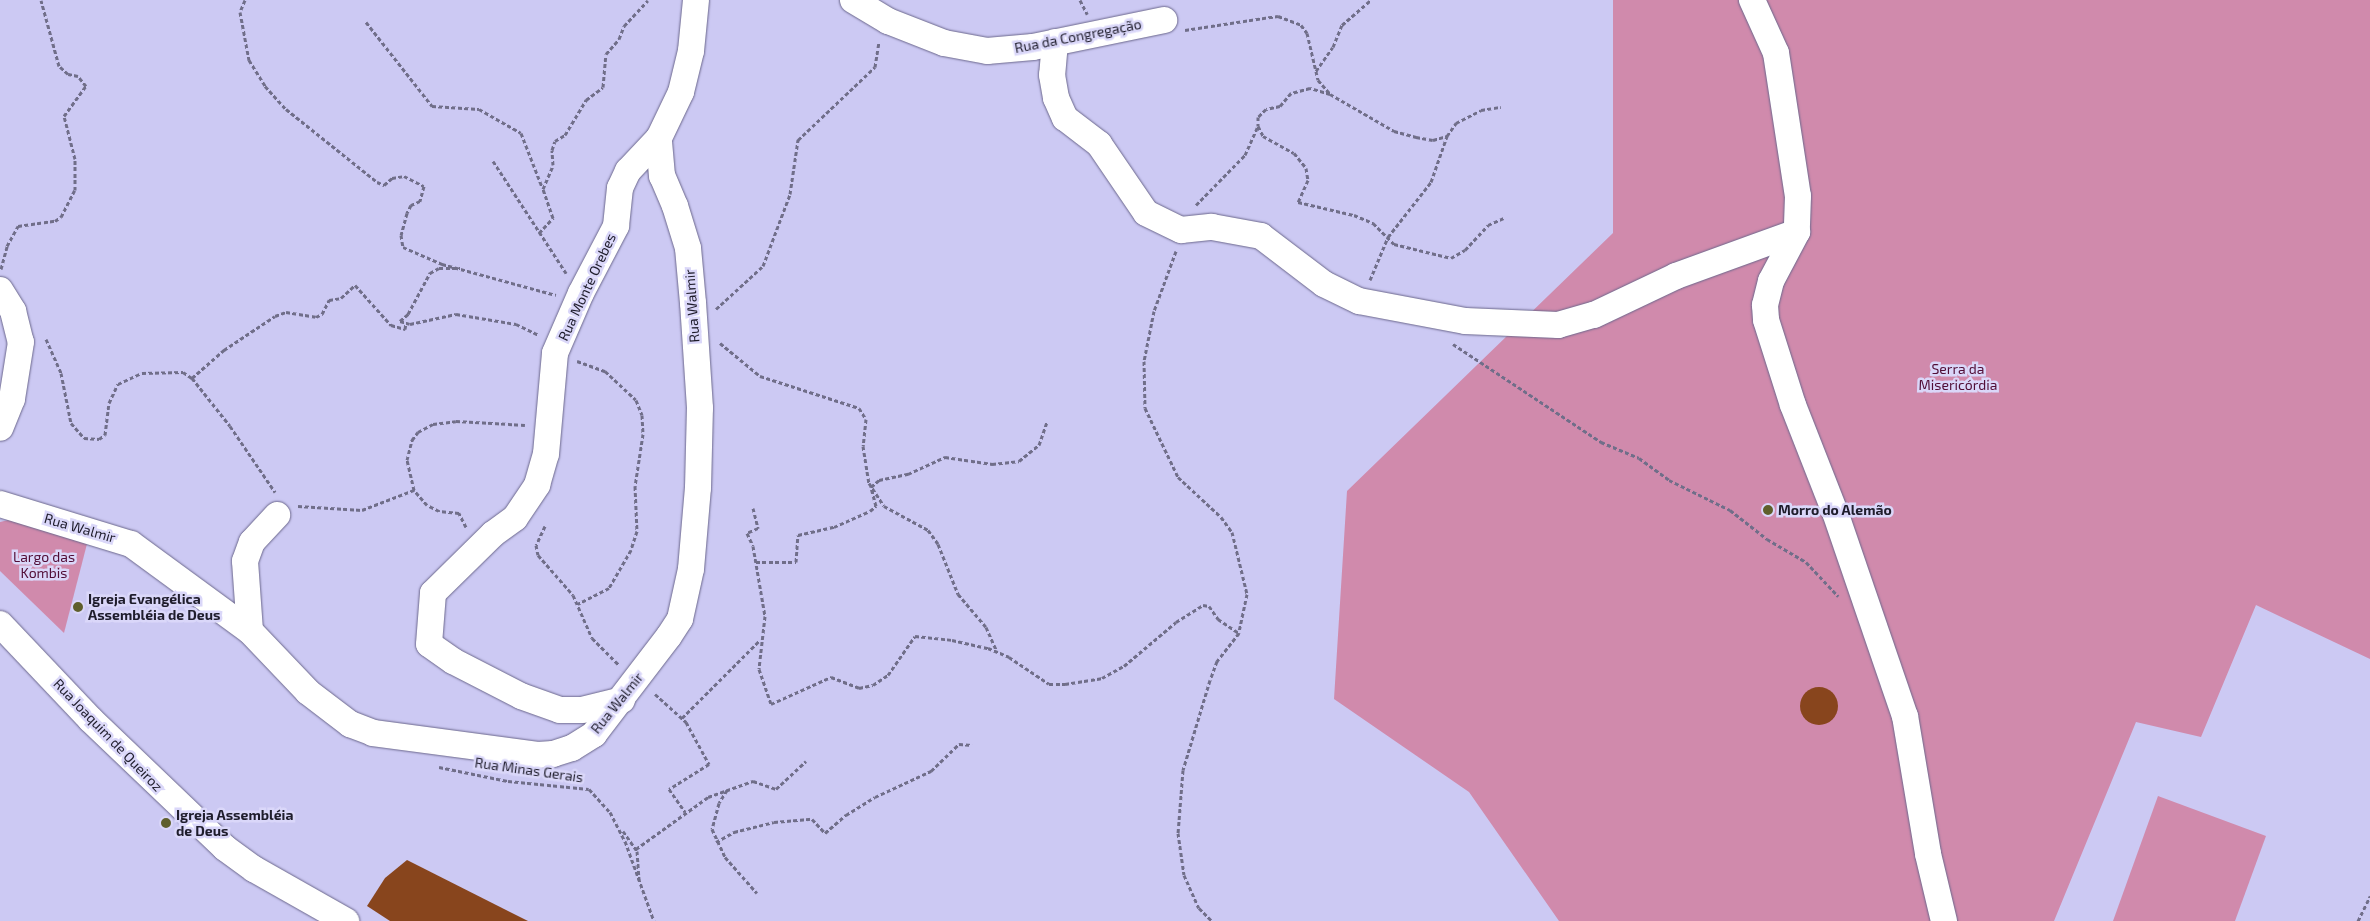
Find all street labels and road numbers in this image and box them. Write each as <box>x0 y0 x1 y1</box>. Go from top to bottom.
street label: Rua da Congregação <box>1013 15 1143 57</box>
street label: Rua Monte Orebes <box>555 231 619 343</box>
street label: Rua Walmir <box>681 269 703 343</box>
street label: Rua Walmir <box>42 510 118 546</box>
street label: Rua Walmir <box>587 669 647 737</box>
street label: Rua Joaquim de Queiroz <box>50 675 166 795</box>
street label: Rua Minas Gerais <box>474 754 584 786</box>

